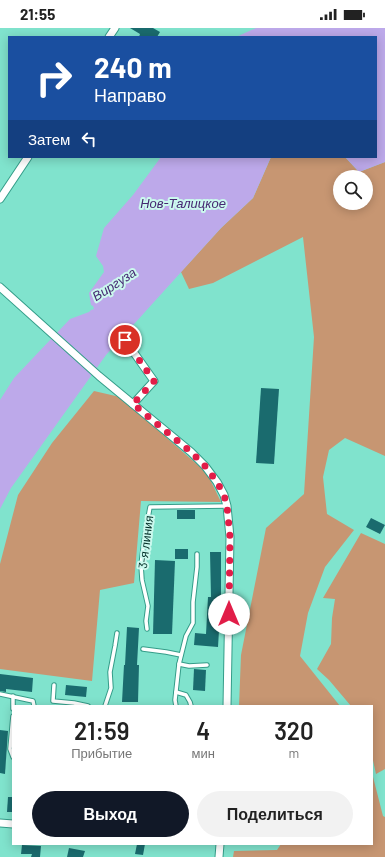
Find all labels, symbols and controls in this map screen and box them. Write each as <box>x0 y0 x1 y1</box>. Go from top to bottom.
text: 21:55 <box>20 5 55 23</box>
text: 240 m <box>94 50 172 84</box>
icon: right <box>28 52 80 104</box>
text: Направо <box>94 84 166 106</box>
icon: left <box>78 128 100 150</box>
text: Затем <box>28 130 70 148</box>
map controls <box>333 170 373 210</box>
button: search <box>333 170 373 210</box>
water label: Нов-Талицкое <box>140 195 226 211</box>
water label: Виргуза <box>89 264 139 304</box>
pin <box>108 323 142 357</box>
icon: arrive <box>114 329 136 351</box>
street label: 3-я линия <box>135 515 155 569</box>
position arrow <box>208 593 250 635</box>
text: 21:59 <box>74 716 129 745</box>
text: 4 <box>196 716 210 745</box>
text: 320 <box>274 716 314 745</box>
text: Прибытие <box>71 745 132 761</box>
text: мин <box>192 745 215 761</box>
text: m <box>289 745 299 761</box>
button: Выход <box>32 791 189 837</box>
button: Поделиться <box>197 791 353 837</box>

